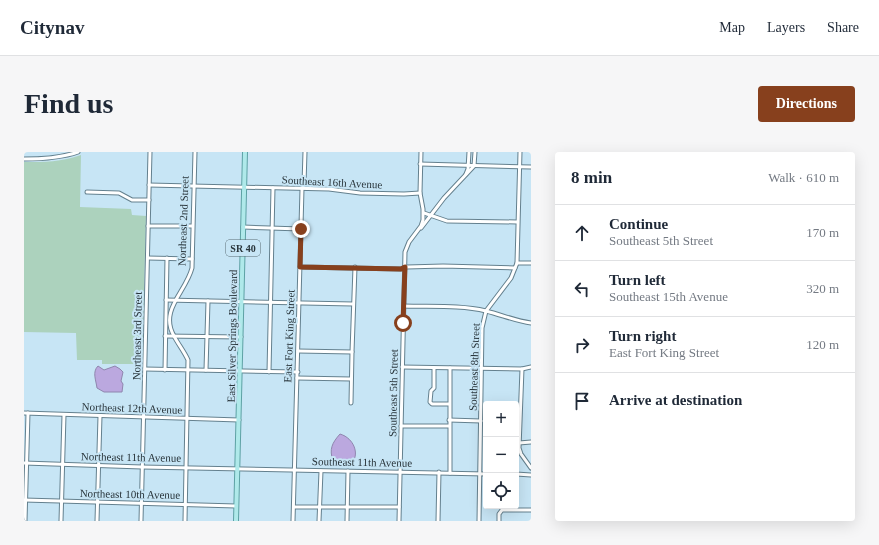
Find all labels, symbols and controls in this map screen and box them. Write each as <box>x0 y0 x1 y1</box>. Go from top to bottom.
text: Citynav <box>20 17 84 38</box>
text: Map <box>719 20 745 35</box>
text: Layers <box>767 20 805 35</box>
text: Share <box>827 20 859 35</box>
button: Directions <box>758 86 855 122</box>
text: Find us <box>24 88 114 119</box>
text: 8 min <box>571 168 612 187</box>
text: Walk · 610 m <box>768 170 839 185</box>
street label: Southeast 16th Avenue <box>281 173 383 191</box>
street label: Northeast 2nd Street <box>175 176 191 266</box>
text: Continue <box>609 216 668 232</box>
route end <box>292 220 310 238</box>
icon: ahead <box>571 222 593 244</box>
text: 170 m <box>806 225 839 240</box>
text: Southeast 5th Street <box>609 233 713 248</box>
road number: SR 40 <box>226 240 260 256</box>
street label: East Silver Springs Boulevard <box>225 269 239 403</box>
text: Turn left <box>609 272 666 288</box>
icon: left <box>571 278 593 300</box>
text: 320 m <box>806 281 839 296</box>
street label: East Fort King Street <box>281 289 297 383</box>
text: Southeast 15th Avenue <box>609 289 728 304</box>
street label: Northeast 3rd Street <box>130 292 144 380</box>
route start <box>394 314 412 332</box>
street label: Southeast 8th Street <box>466 323 482 411</box>
text: Turn right <box>609 328 676 344</box>
icon: right <box>571 334 593 356</box>
text: 120 m <box>806 337 839 352</box>
text: East Fort King Street <box>609 345 719 360</box>
street label: Southeast 5th Street <box>386 349 400 437</box>
icon: arrive <box>571 390 593 412</box>
text: Arrive at destination <box>609 392 742 408</box>
street label: Northeast 12th Avenue <box>82 400 183 416</box>
map controls <box>483 401 519 509</box>
button: + <box>483 401 519 437</box>
button: − <box>483 437 519 473</box>
street label: Northeast 11th Avenue <box>81 450 181 464</box>
street label: Southeast 11th Avenue <box>312 455 412 469</box>
button: locate <box>483 473 519 509</box>
street label: Northeast 10th Avenue <box>80 487 181 501</box>

